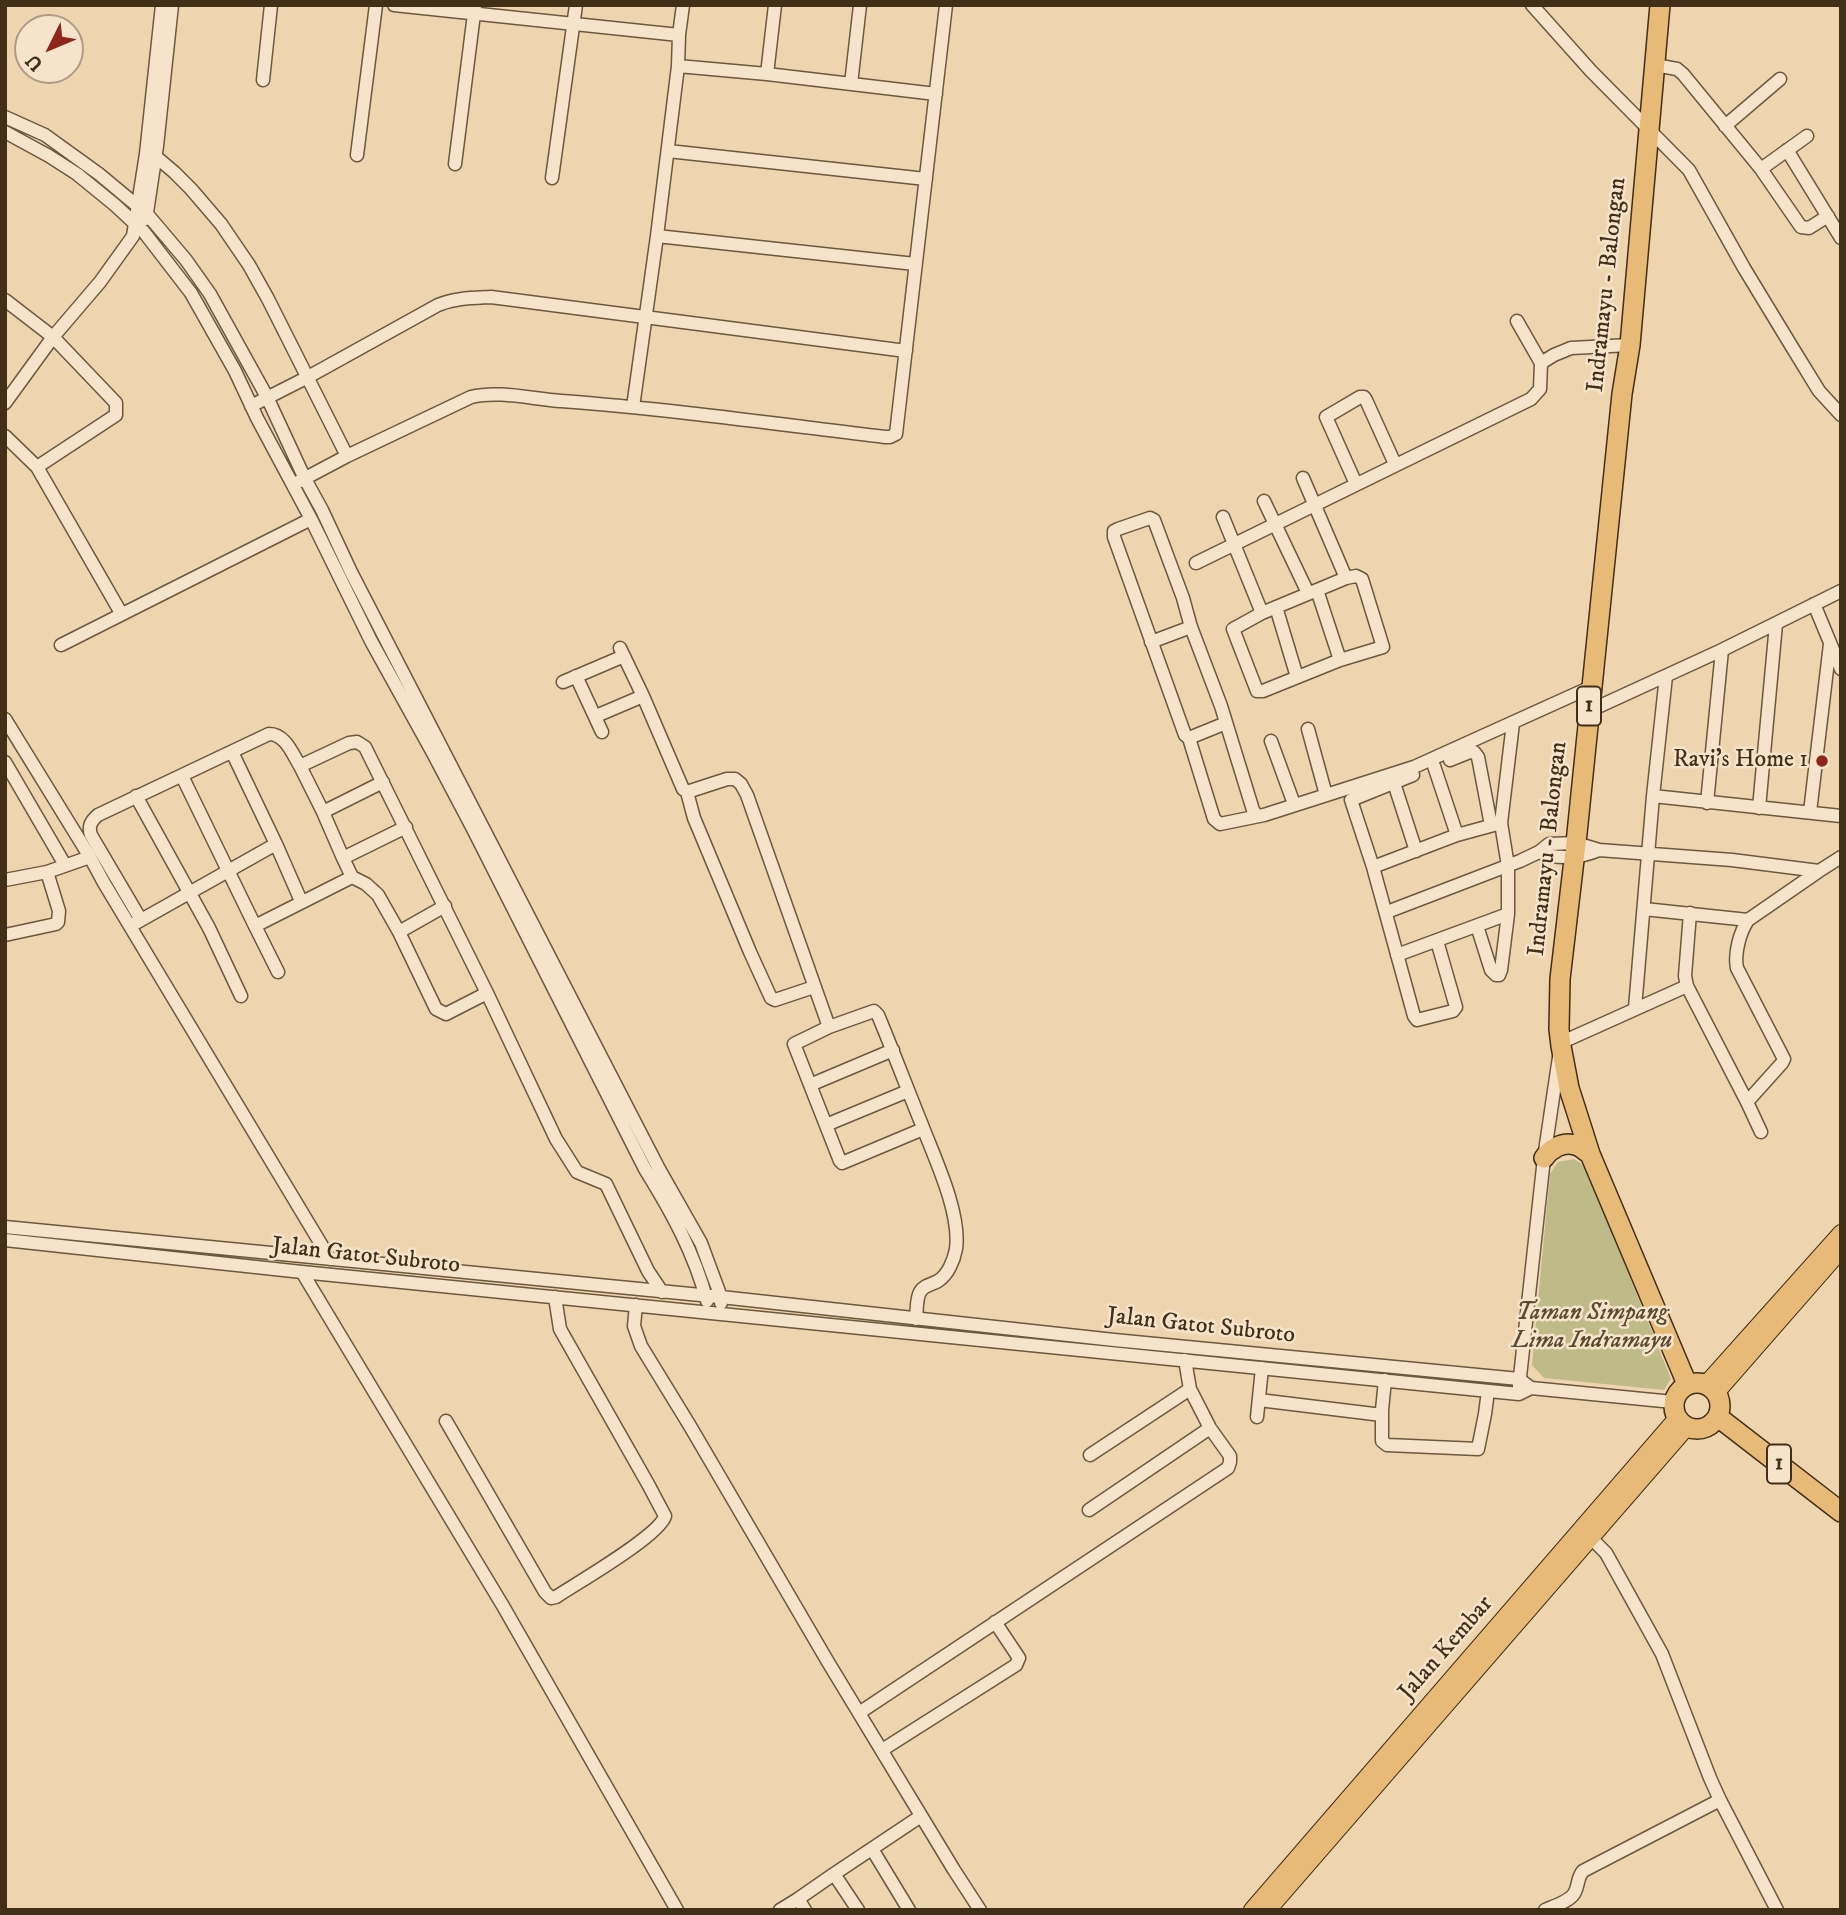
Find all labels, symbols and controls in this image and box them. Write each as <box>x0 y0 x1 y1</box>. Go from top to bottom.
north arrow <box>14 14 84 84</box>
text: U <box>21 49 48 76</box>
street label: Indramayu - Balongan <box>1582 176 1634 394</box>
road number: 1 <box>1577 686 1601 726</box>
street label: Indramayu - Balongan <box>1523 740 1575 958</box>
place label: Ravi's Home 1 <box>1673 747 1808 775</box>
marker: Ravi's Home 1 <box>1814 753 1830 769</box>
street label: Jalan Gatot Subroto <box>271 1233 461 1281</box>
park label: Taman Simpang Lima Indramayu <box>1512 1300 1672 1356</box>
street label: Jalan Gatot Subroto <box>1106 1303 1296 1351</box>
road number: 1 <box>1767 1444 1791 1484</box>
street label: Jalan Kembar <box>1394 1591 1500 1707</box>

